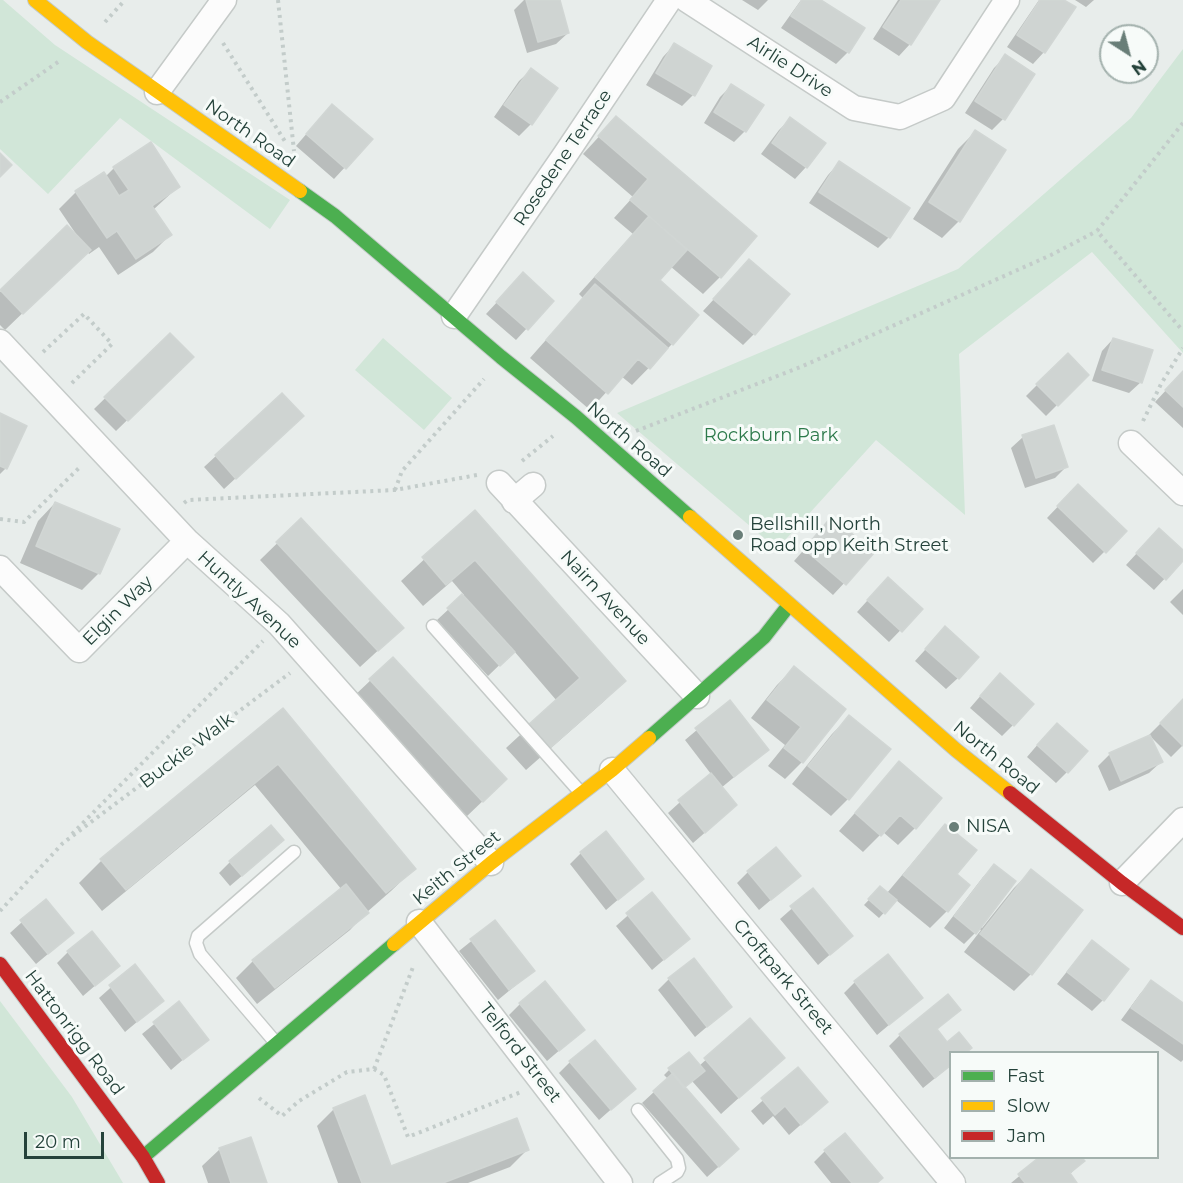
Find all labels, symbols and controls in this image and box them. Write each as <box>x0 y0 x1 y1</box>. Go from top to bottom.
north arrow <box>1099 24 1159 84</box>
street label: Airlie Drive <box>743 31 837 103</box>
text: N <box>1128 56 1150 79</box>
street label: Rosedene Terrace <box>509 86 617 230</box>
street label: North Road <box>201 95 299 173</box>
street label: North Road <box>582 398 676 482</box>
park label: Rockburn Park <box>704 425 838 447</box>
place label: Bellshill, North Road opp Keith Street <box>750 514 949 556</box>
marker: Bellshill, North Road opp Keith Street <box>731 528 745 542</box>
street label: Nairn Avenue <box>556 546 654 650</box>
street label: Huntly Avenue <box>193 547 305 653</box>
street label: Elgin Way <box>79 572 157 650</box>
street label: Buckie Walk <box>136 709 238 793</box>
street label: North Road <box>949 717 1043 799</box>
place label: NISA <box>966 816 1010 838</box>
marker: NISA <box>947 820 961 834</box>
street label: Keith Street <box>409 826 505 910</box>
street label: Croftpark Street <box>728 915 838 1039</box>
street label: Hattonrigg Road <box>20 966 128 1100</box>
street label: Telford Street <box>474 999 566 1107</box>
legend <box>949 1051 1159 1159</box>
text: Fast <box>1007 1065 1045 1087</box>
text: Slow <box>1007 1095 1050 1117</box>
scale bar <box>27 1120 106 1158</box>
text: Jam <box>1007 1125 1046 1147</box>
text: 20 m <box>35 1131 81 1153</box>

